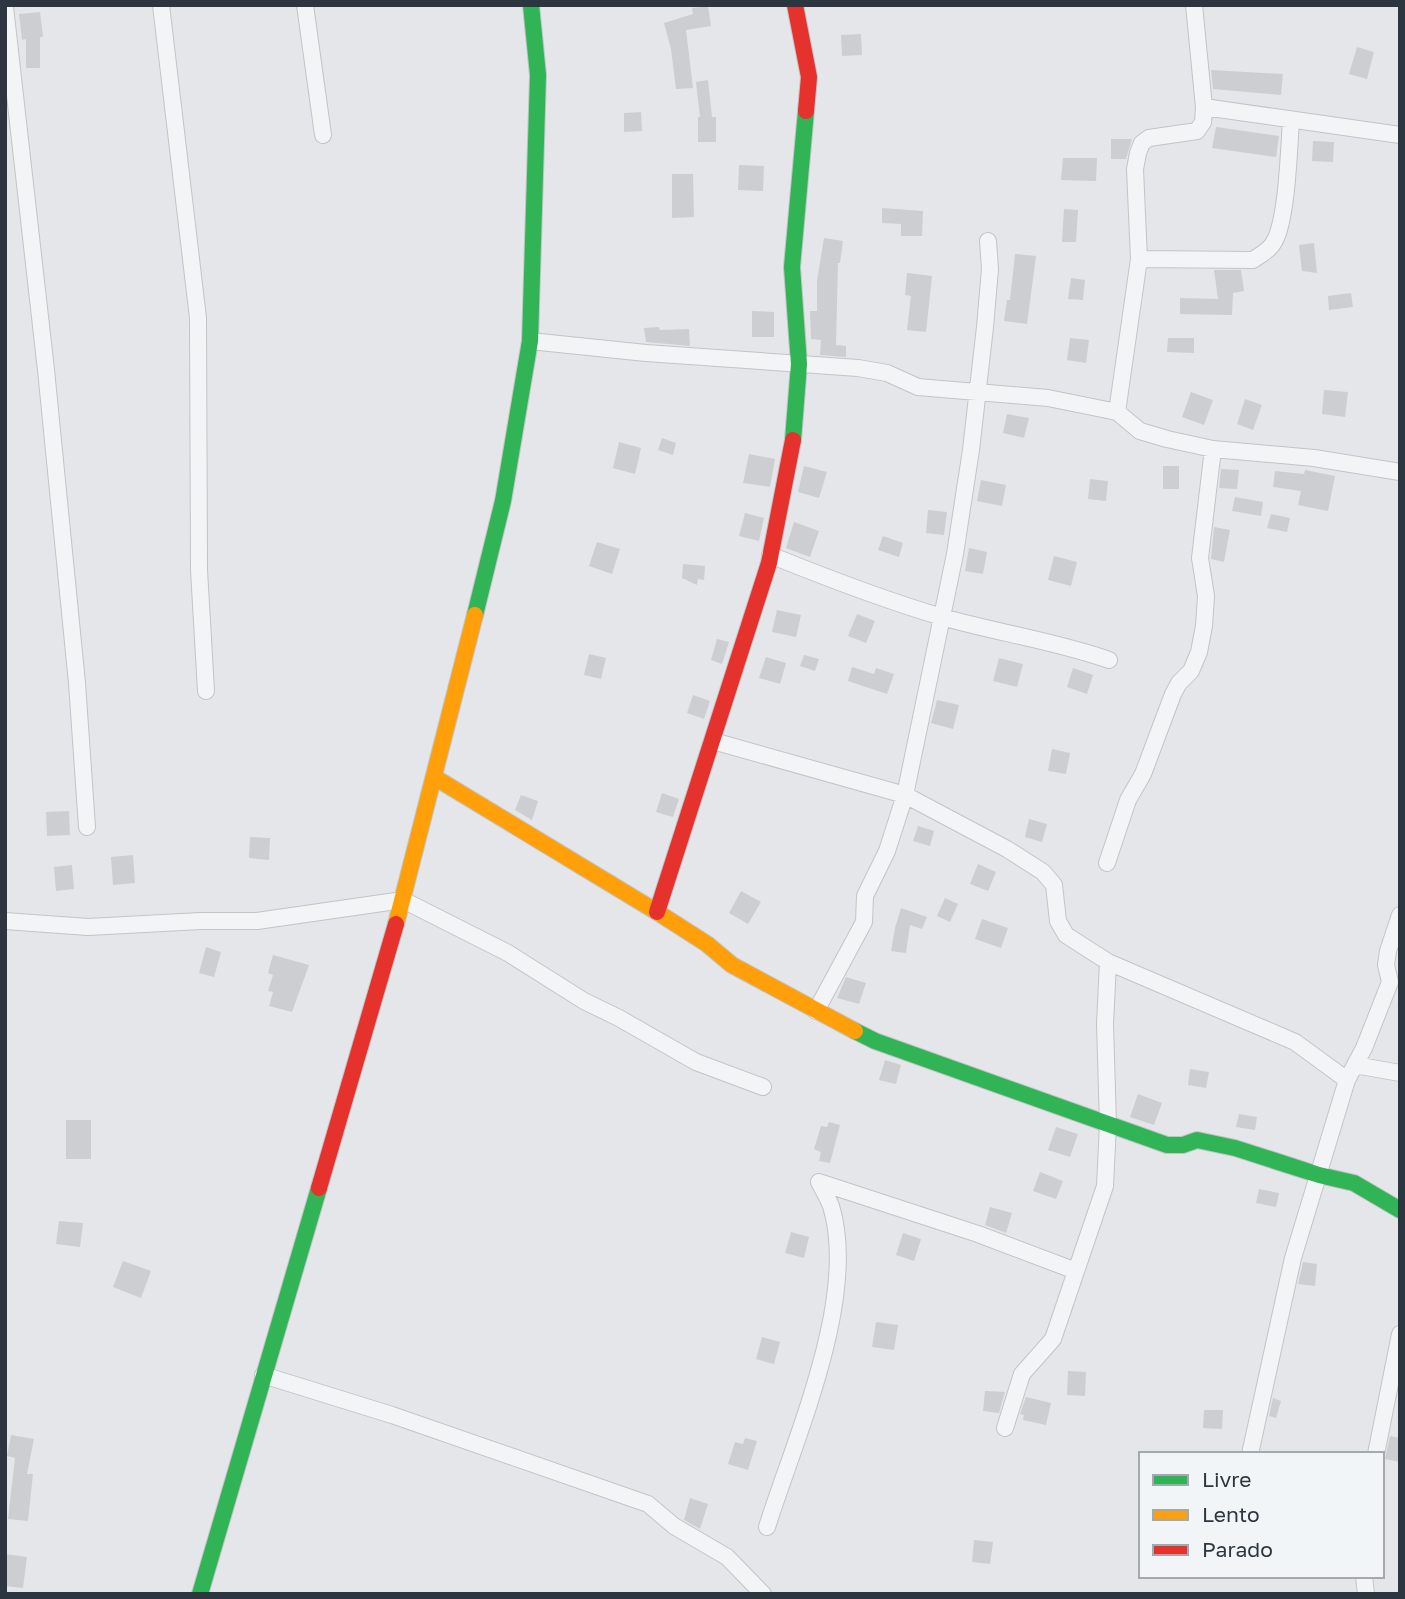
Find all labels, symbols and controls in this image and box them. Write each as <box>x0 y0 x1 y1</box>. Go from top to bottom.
legend <box>1139 1452 1384 1578</box>
text: Livre <box>1202 1466 1252 1492</box>
text: Lento <box>1202 1501 1260 1527</box>
text: Parado <box>1202 1536 1273 1562</box>

